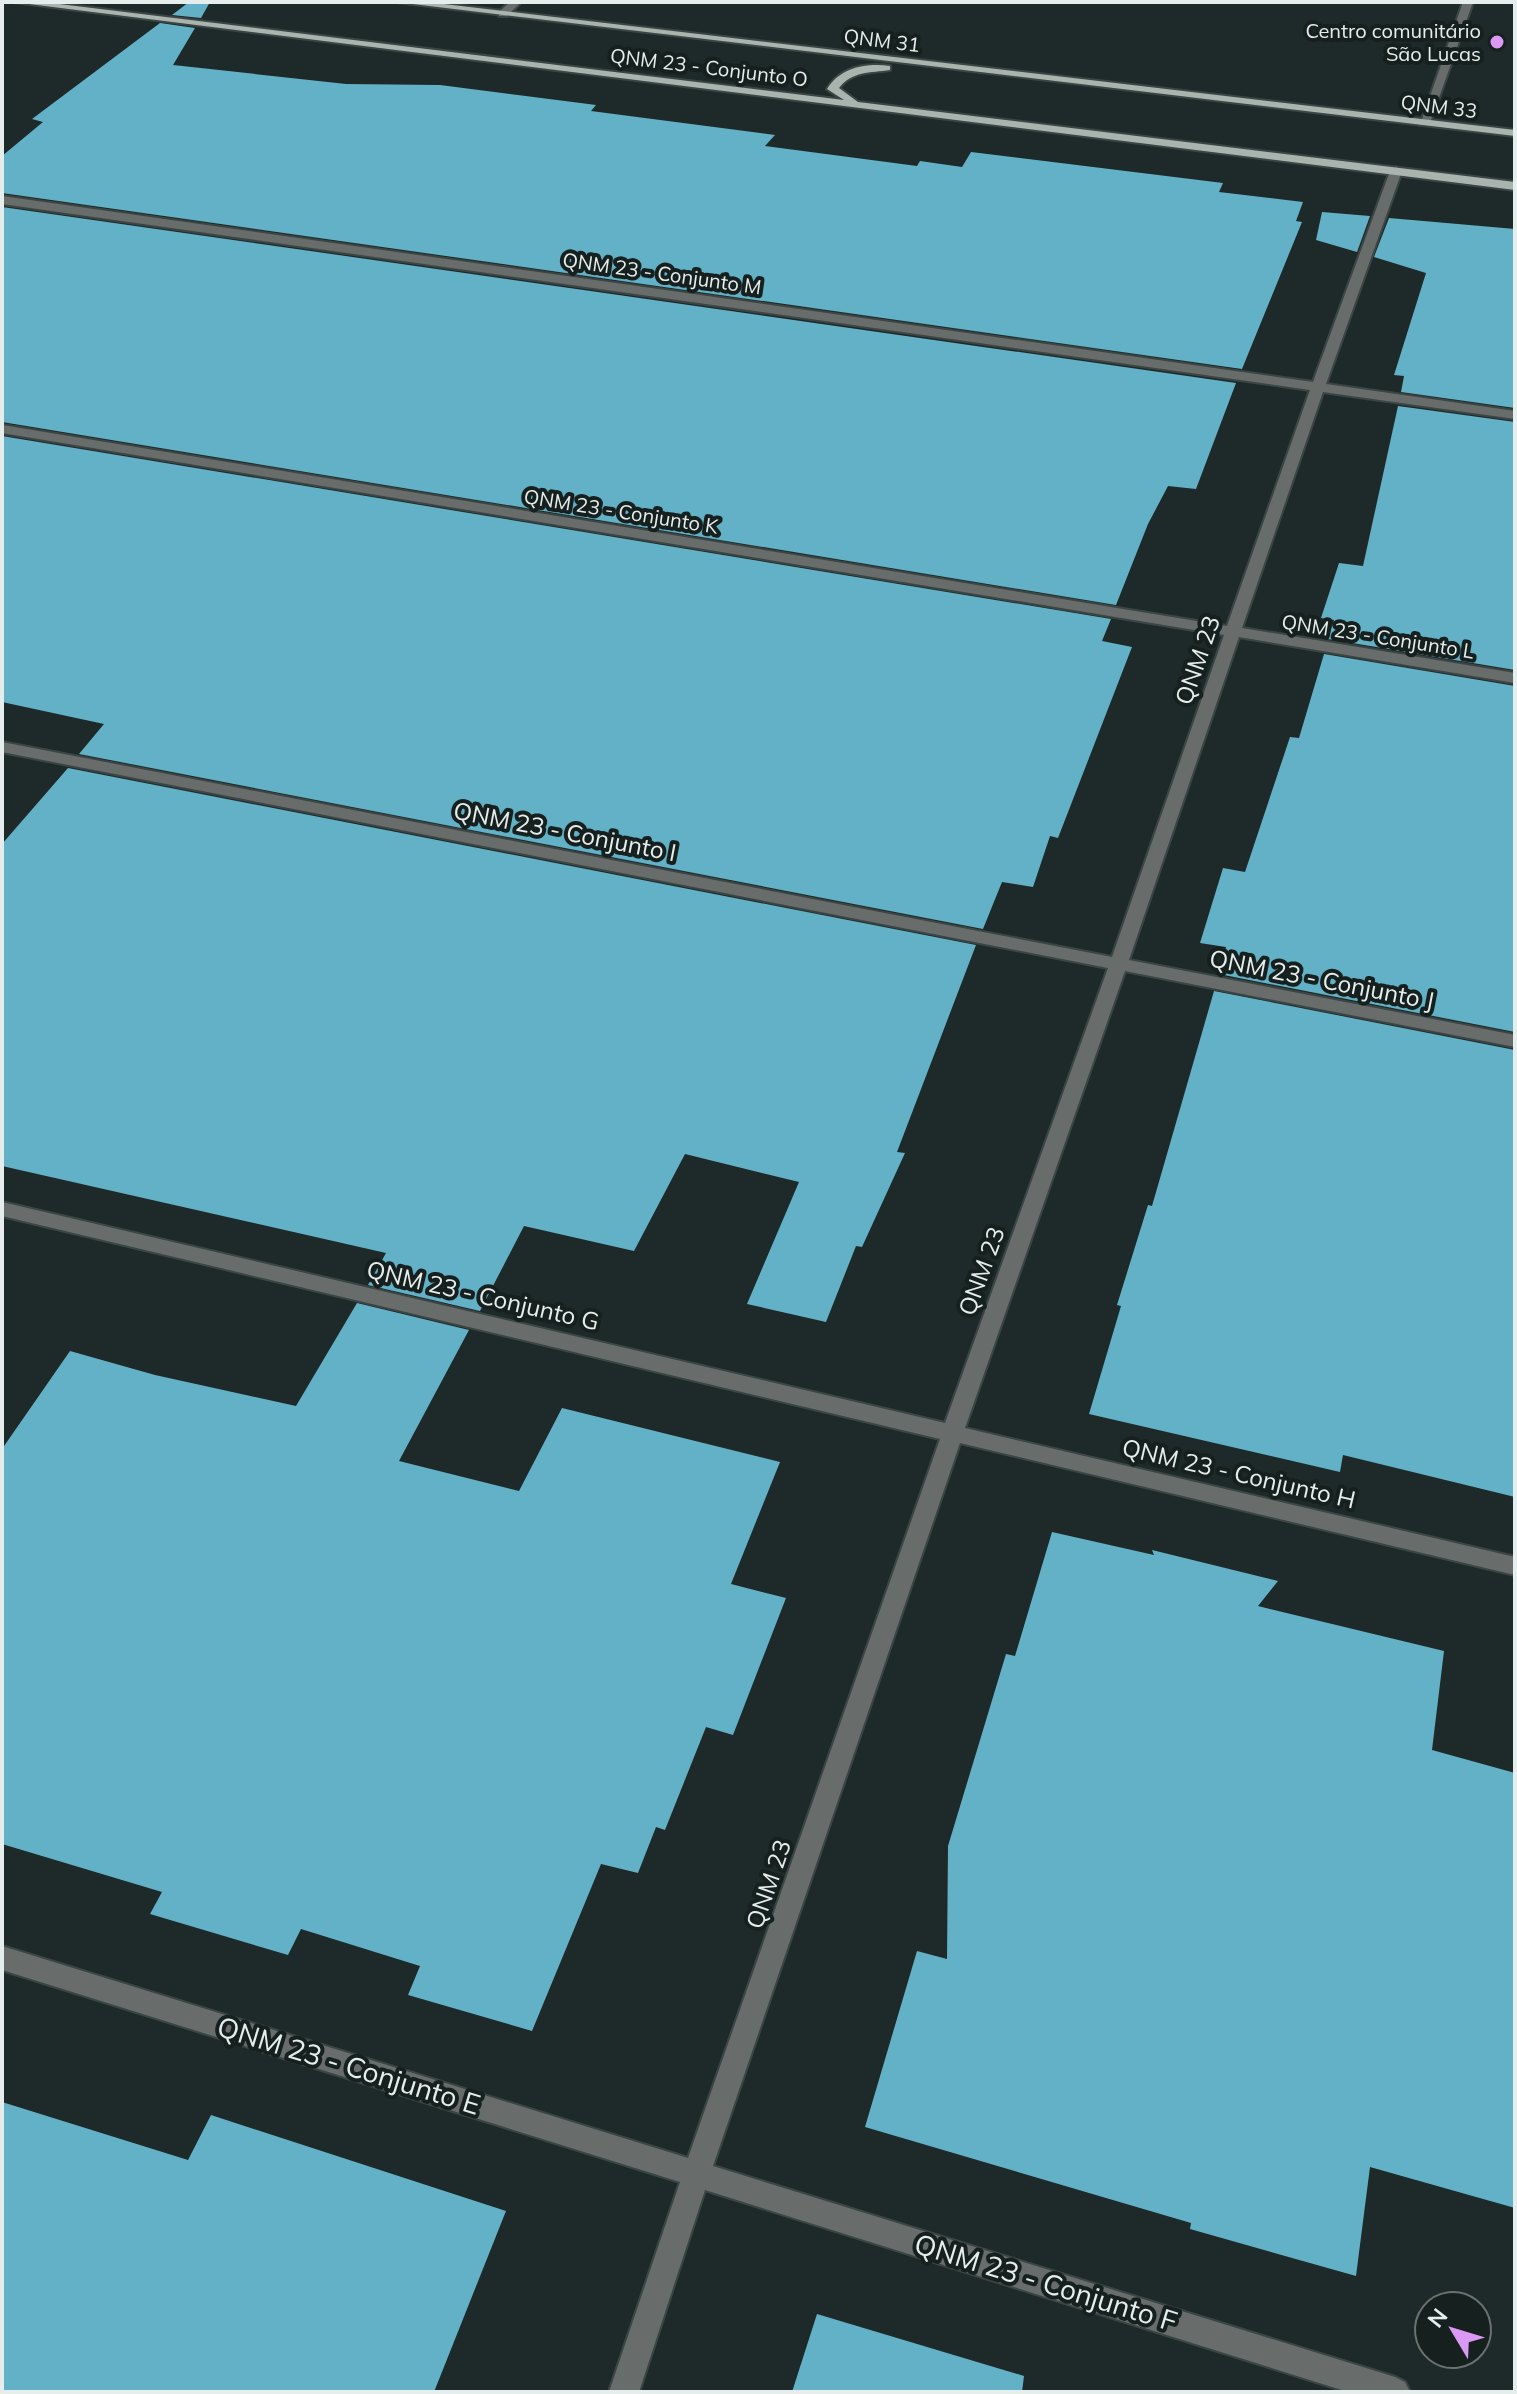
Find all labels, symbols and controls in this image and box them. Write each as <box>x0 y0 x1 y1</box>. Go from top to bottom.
place label: Centro comunitário São Lucas <box>1306 18 1481 66</box>
street label: QNM 31 <box>842 23 922 57</box>
marker: Centro comunitário São Lucas <box>1488 33 1506 51</box>
street label: QNM 23 - Conjunto O <box>609 42 809 92</box>
street label: QNM 33 <box>1399 89 1479 123</box>
street label: QNM 23 - Conjunto M <box>561 247 763 299</box>
street label: QNM 23 - Conjunto K <box>522 483 720 539</box>
street label: QNM 23 - Conjunto L <box>1280 608 1476 664</box>
street label: QNM 23 <box>1168 612 1226 708</box>
street label: QNM 23 - Conjunto I <box>451 795 679 867</box>
street label: QNM 23 - Conjunto J <box>1207 943 1437 1015</box>
street label: QNM 23 <box>951 1223 1011 1319</box>
street label: QNM 23 - Conjunto G <box>364 1254 602 1336</box>
street label: QNM 23 - Conjunto H <box>1119 1432 1359 1514</box>
street label: QNM 23 <box>739 1836 797 1932</box>
street label: QNM 23 - Conjunto E <box>213 2008 485 2122</box>
street label: QNM 23 - Conjunto F <box>911 2225 1181 2339</box>
north arrow <box>1413 2290 1493 2370</box>
text: N <box>1421 2303 1453 2333</box>

